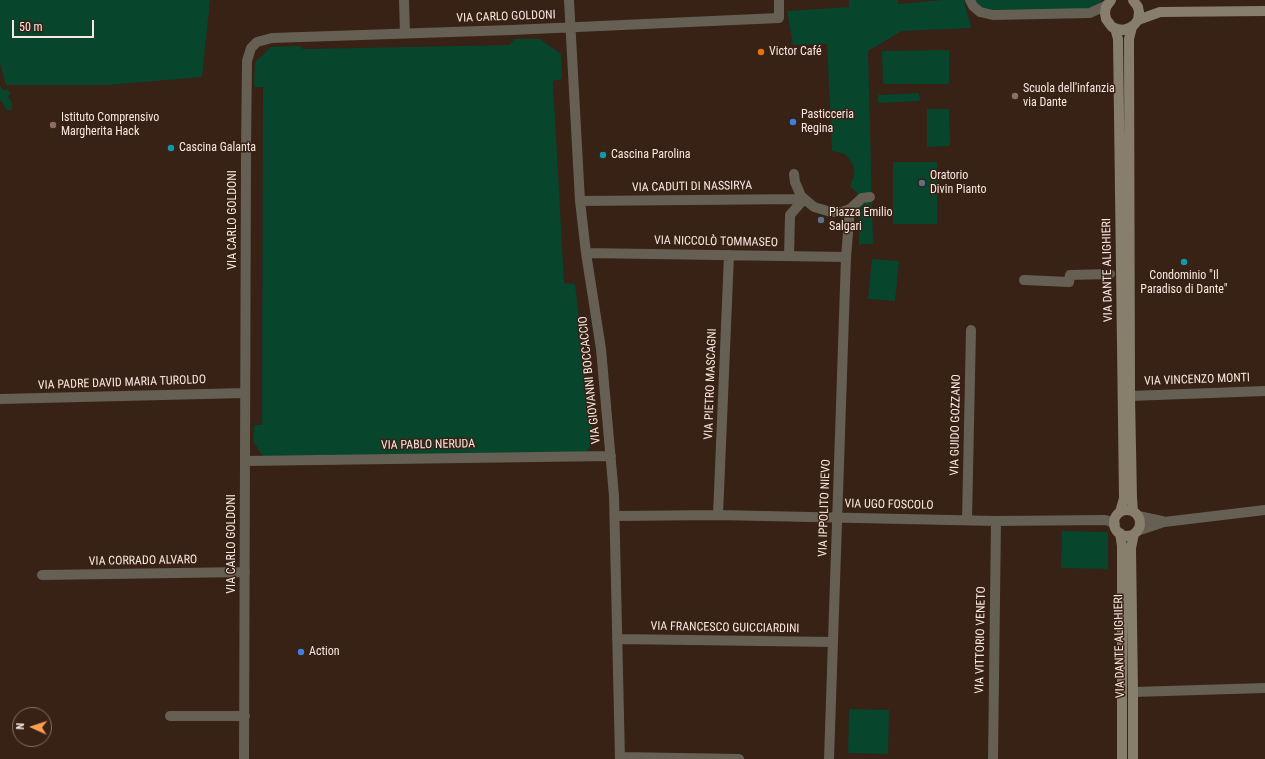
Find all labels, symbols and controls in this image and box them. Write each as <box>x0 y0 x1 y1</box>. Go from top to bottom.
street label: VIA CARLO GOLDONI <box>456 8 556 26</box>
scale bar <box>14 12 96 38</box>
text: 50 m <box>19 20 43 34</box>
place label: Victor Café <box>769 45 822 59</box>
marker: Victor Café <box>756 47 766 57</box>
place label: Scuola dell'infanzia via Dante <box>1023 82 1115 110</box>
marker: Scuola dell'infanzia via Dante <box>1010 91 1020 101</box>
place label: Pasticceria Regina <box>801 108 854 136</box>
place label: Istituto Comprensivo Margherita Hack <box>61 111 159 139</box>
marker: Pasticceria Regina <box>788 117 798 127</box>
marker: Istituto Comprensivo Margherita Hack <box>48 120 58 130</box>
place label: Cascina Galanta <box>179 141 256 155</box>
marker: Cascina Galanta <box>166 143 176 153</box>
place label: Cascina Parolina <box>611 148 691 162</box>
marker: Cascina Parolina <box>598 150 608 160</box>
place label: Oratorio Divin Pianto <box>930 169 986 197</box>
street label: VIA CARLO GOLDONI <box>226 170 240 270</box>
marker: Oratorio Divin Pianto <box>917 178 927 188</box>
street label: VIA CADUTI DI NASSIRYA <box>632 179 752 195</box>
place label: Piazza Emilio Salgari <box>829 206 892 234</box>
marker: Piazza Emilio Salgari <box>816 215 826 225</box>
street label: VIA DANTE ALIGHIERI <box>1100 218 1116 322</box>
street label: VIA NICCOLÒ TOMMASEO <box>654 234 778 250</box>
marker: Condominio "Il Paradiso di Dante" <box>1179 257 1189 267</box>
place label: Condominio "Il Paradiso di Dante" <box>1140 269 1228 297</box>
street label: VIA GIOVANNI BOCCACCIO <box>576 315 604 445</box>
street label: VIA PIETRO MASCAGNI <box>702 328 720 440</box>
street label: VIA VINCENZO MONTI <box>1144 371 1250 389</box>
street label: VIA PADRE DAVID MARIA TUROLDO <box>38 373 206 393</box>
street label: VIA GUIDO GOZZANO <box>948 374 964 476</box>
street label: VIA PABLO NERUDA <box>381 437 475 453</box>
street label: VIA IPPOLITO NIEVO <box>816 459 834 557</box>
street label: VIA CARLO GOLDONI <box>225 494 239 594</box>
street label: VIA UGO FOSCOLO <box>844 497 934 513</box>
street label: VIA CORRADO ALVARO <box>89 553 197 569</box>
street label: VIA VITTORIO VENETO <box>973 586 989 694</box>
street label: VIA DANTE ALIGHIERI <box>1112 594 1128 698</box>
street label: VIA FRANCESCO GUICCIARDINI <box>650 620 800 636</box>
place label: Action <box>309 645 340 659</box>
marker: Action <box>296 647 306 657</box>
north arrow <box>12 707 52 747</box>
text: N <box>14 723 27 730</box>

